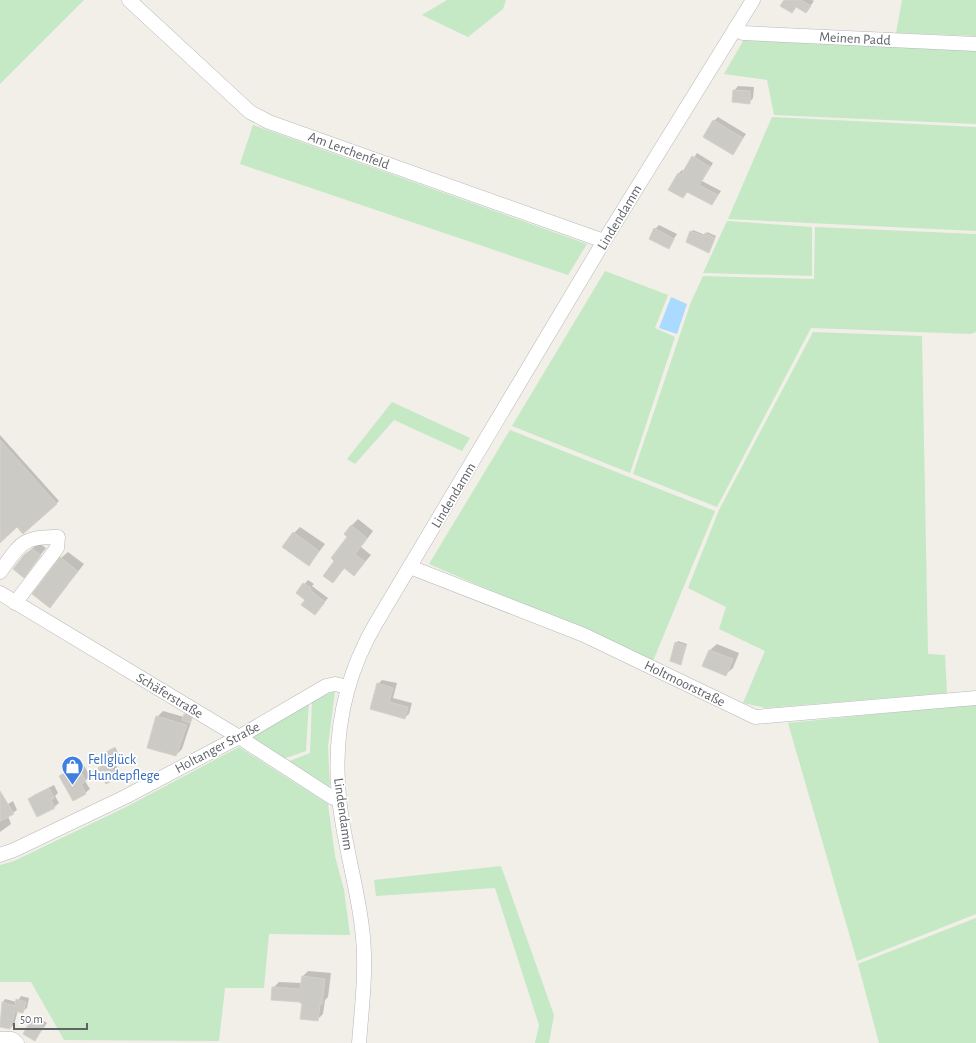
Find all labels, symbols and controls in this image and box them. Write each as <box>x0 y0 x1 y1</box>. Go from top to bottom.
street label: Meinen Padd <box>819 30 891 48</box>
street label: Am Lerchenfeld <box>306 130 391 172</box>
street label: Lindendamm <box>595 183 645 253</box>
street label: Lindendamm <box>429 461 479 531</box>
street label: Holtmoorstraße <box>642 658 727 710</box>
street label: Schäferstraße <box>134 671 205 721</box>
street label: Holtanger Straße <box>173 720 262 776</box>
place label: Fellglück Hundepflege <box>88 753 160 783</box>
shop icon: Fellglück Hundepflege <box>60 754 86 787</box>
street label: Lindendamm <box>331 777 355 851</box>
scale bar <box>14 1005 87 1031</box>
text: 50 m <box>20 1013 43 1025</box>

